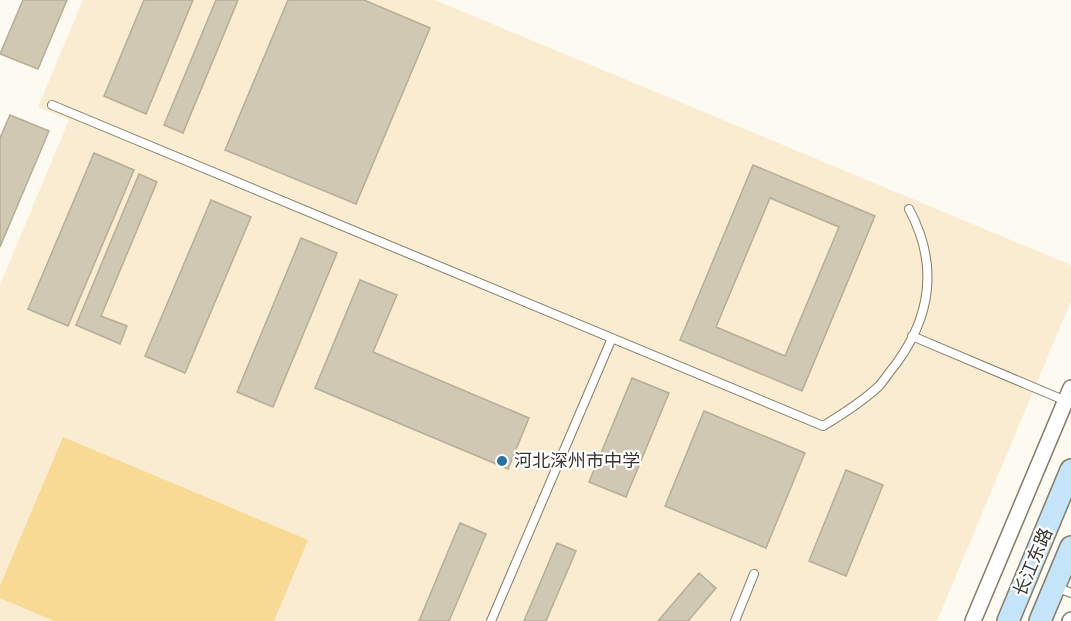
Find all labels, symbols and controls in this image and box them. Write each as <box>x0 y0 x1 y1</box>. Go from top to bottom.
place label: 河北深州市中学 <box>514 448 640 472</box>
marker: 河北深州市中学 <box>495 454 509 468</box>
street label: 长江东路 <box>1007 524 1057 599</box>

